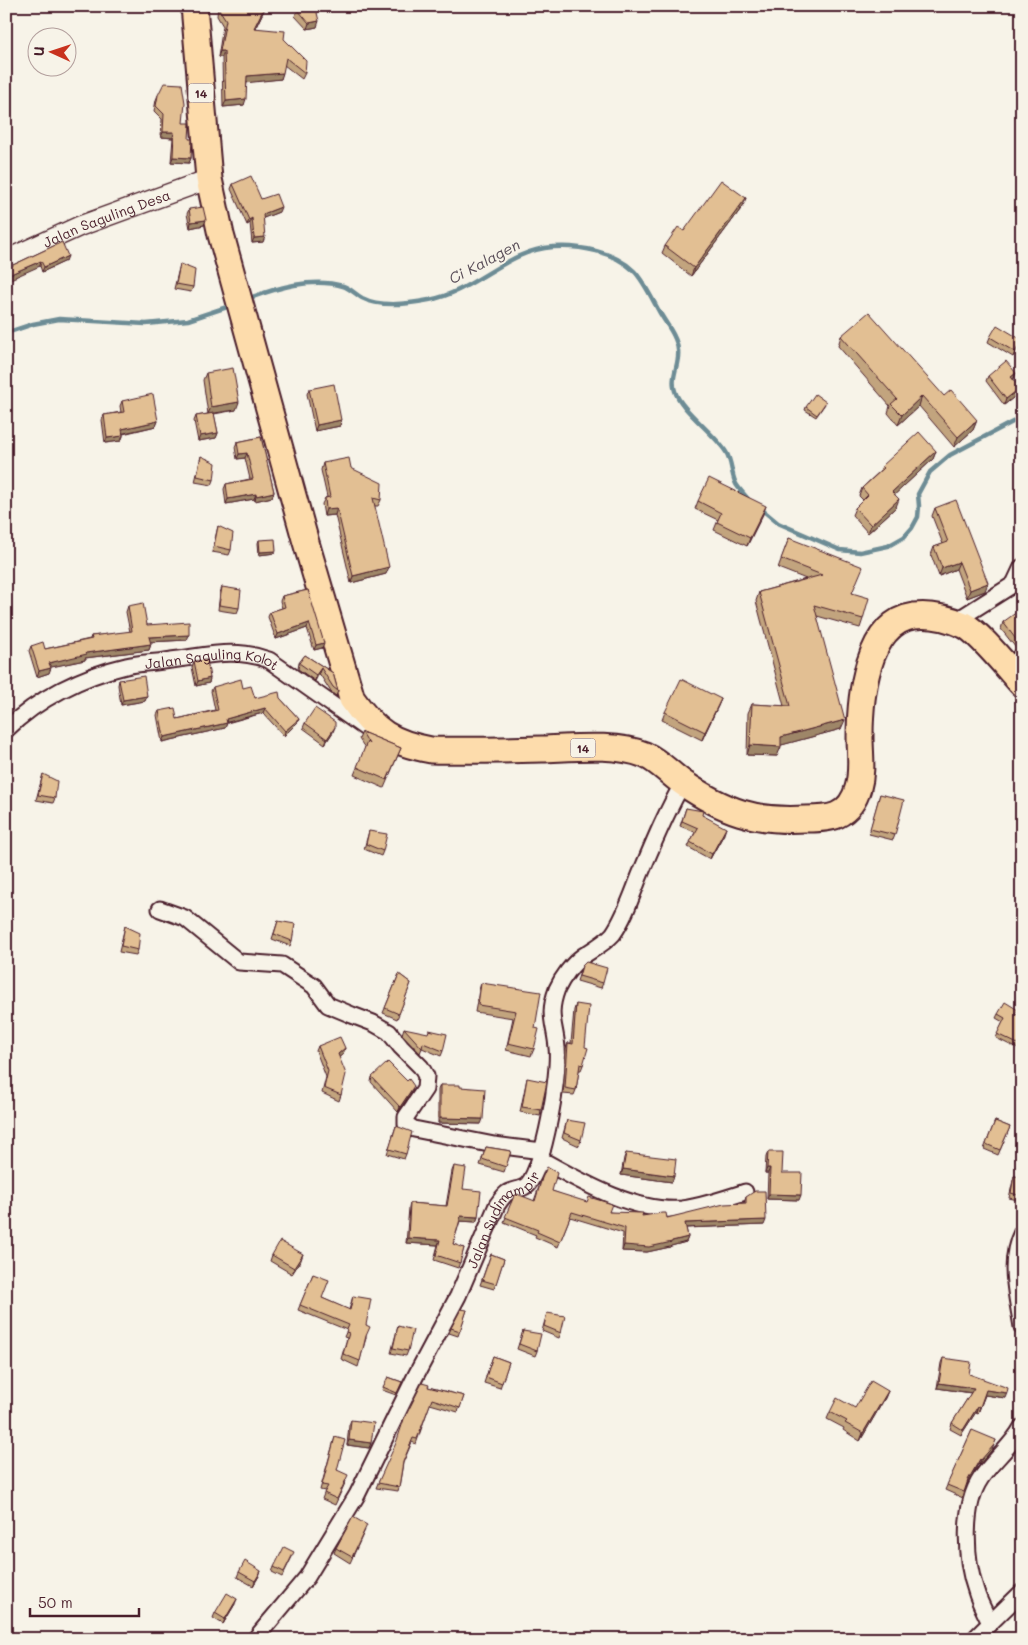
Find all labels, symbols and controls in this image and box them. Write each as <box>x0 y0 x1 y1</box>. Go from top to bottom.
north arrow <box>28 28 78 78</box>
text: U <box>29 46 48 57</box>
road number: 14 <box>188 84 214 102</box>
street label: Jalan Saguling Desa <box>40 184 173 251</box>
water label: Ci Kalagen <box>445 234 523 288</box>
street label: Jalan Saguling Kolot <box>144 644 283 674</box>
road number: 14 <box>570 738 596 758</box>
street label: Jalan Sudimampir <box>462 1168 544 1271</box>
scale bar <box>30 1585 139 1617</box>
text: 50 m <box>38 1592 73 1612</box>

